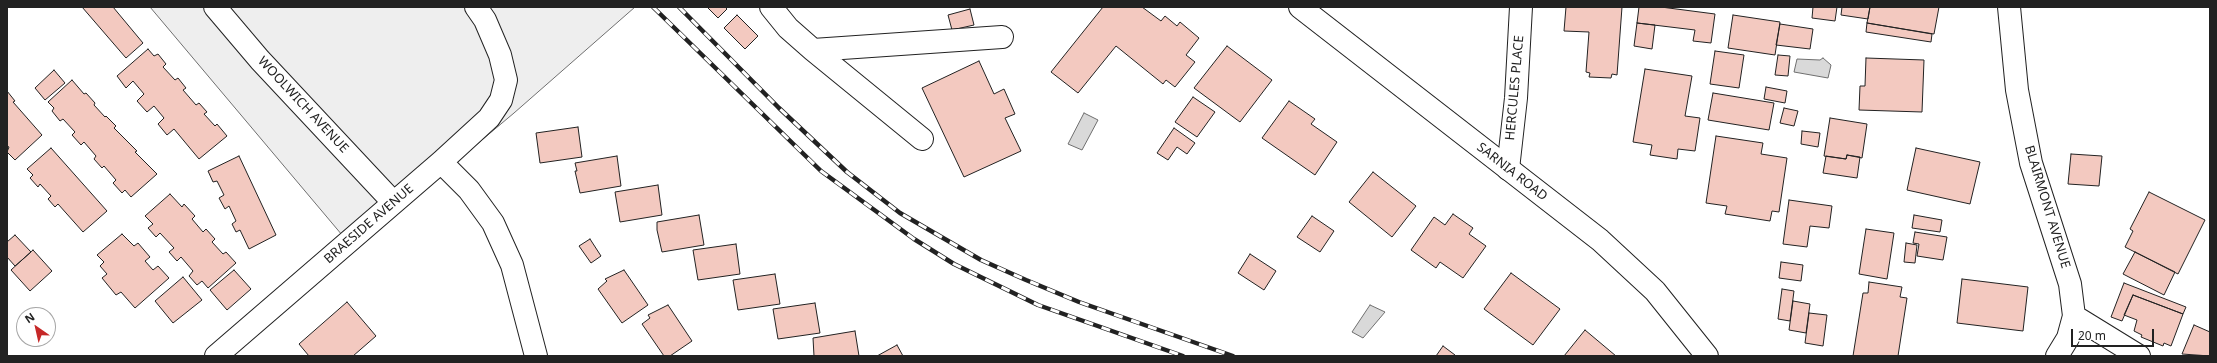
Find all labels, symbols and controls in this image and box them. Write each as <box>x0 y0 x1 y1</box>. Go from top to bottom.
street label: HERCULES PLACE <box>1503 35 1527 141</box>
street label: WOOLWICH AVENUE <box>254 54 352 156</box>
street label: SARNIA ROAD <box>1474 140 1550 204</box>
street label: BLAIRMONT AVENUE <box>2021 144 2073 270</box>
street label: BRAESIDE AVENUE <box>321 181 417 267</box>
north arrow <box>16 307 56 347</box>
text: N <box>22 309 37 326</box>
scale bar <box>2073 321 2156 347</box>
text: 20 m <box>2078 327 2106 344</box>

